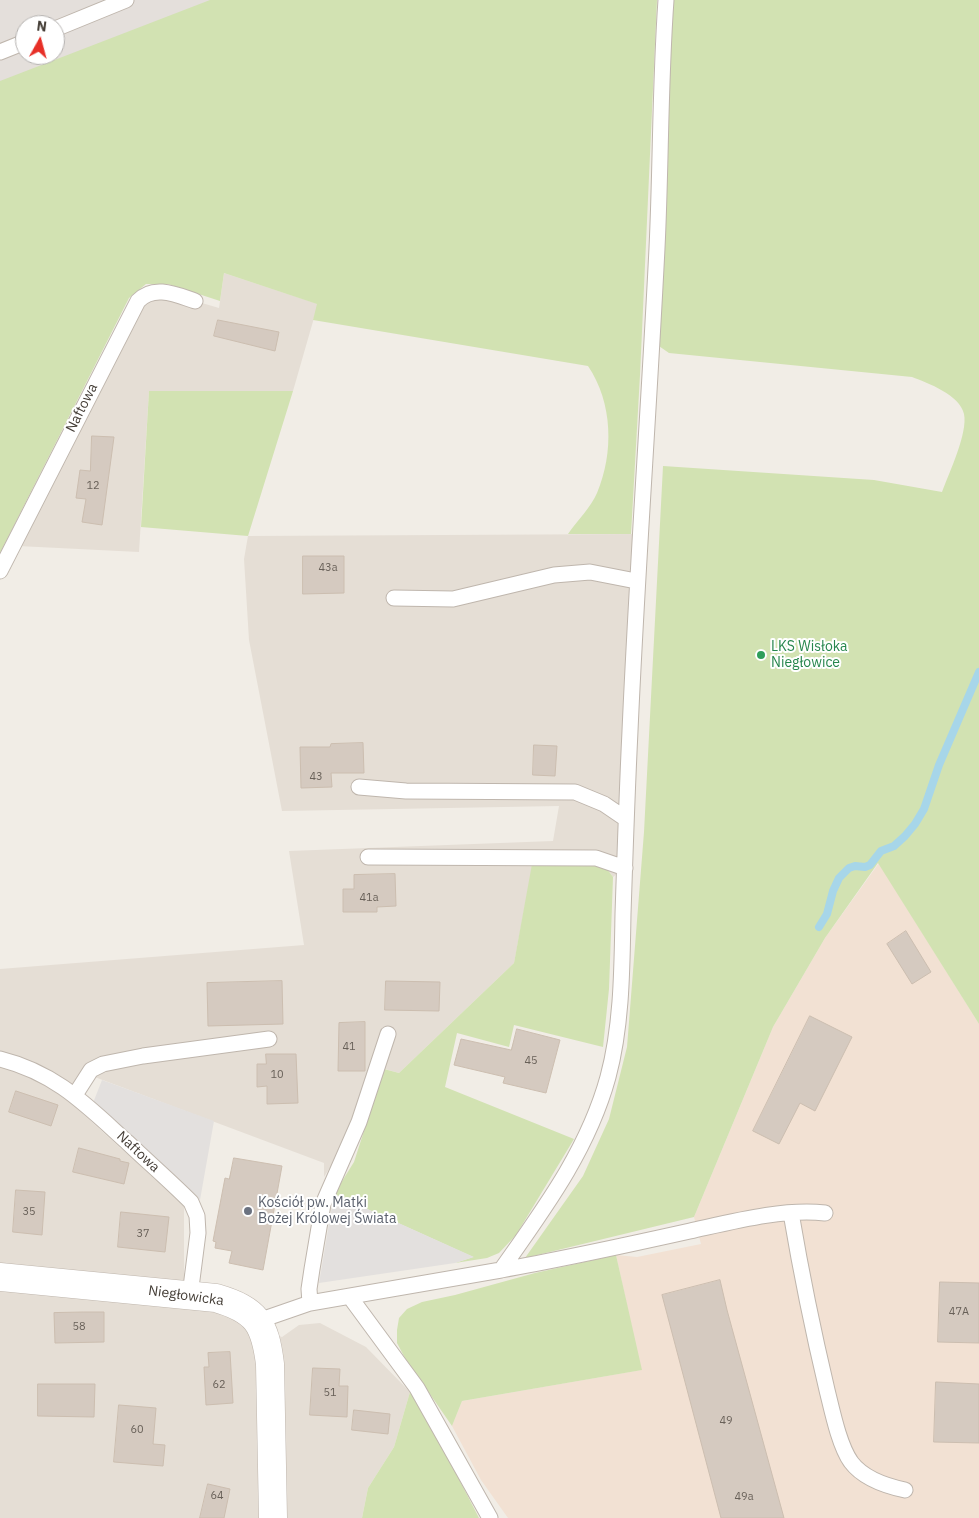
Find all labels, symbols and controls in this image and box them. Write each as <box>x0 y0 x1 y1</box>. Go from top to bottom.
north arrow <box>15 15 65 65</box>
text: N <box>36 17 48 36</box>
street label: Naftowa <box>63 381 101 435</box>
house number: 12 <box>86 479 100 493</box>
house number: 43a <box>318 561 338 575</box>
place label: LKS Wisłoka Niegłowice <box>771 639 848 672</box>
marker: LKS Wisłoka Niegłowice <box>755 649 767 661</box>
house number: 43 <box>309 770 323 784</box>
house number: 41a <box>359 891 379 905</box>
house number: 41 <box>342 1040 356 1054</box>
house number: 45 <box>524 1054 538 1068</box>
house number: 10 <box>270 1068 284 1082</box>
street label: Naftowa <box>113 1128 163 1176</box>
place label: Kościół pw. Matki Bożej Królowej Świata <box>258 1195 396 1228</box>
house number: 35 <box>22 1205 36 1219</box>
marker: Kościół pw. Matki Bożej Królowej Świata <box>242 1205 254 1217</box>
house number: 37 <box>136 1227 150 1241</box>
street label: Niegłowicka <box>147 1282 225 1310</box>
house number: 47A <box>949 1305 969 1319</box>
house number: 58 <box>72 1320 86 1334</box>
house number: 62 <box>212 1378 226 1392</box>
house number: 51 <box>323 1386 337 1400</box>
house number: 49 <box>719 1414 733 1428</box>
house number: 60 <box>130 1423 144 1437</box>
house number: 64 <box>210 1489 224 1503</box>
house number: 49a <box>734 1490 754 1504</box>

